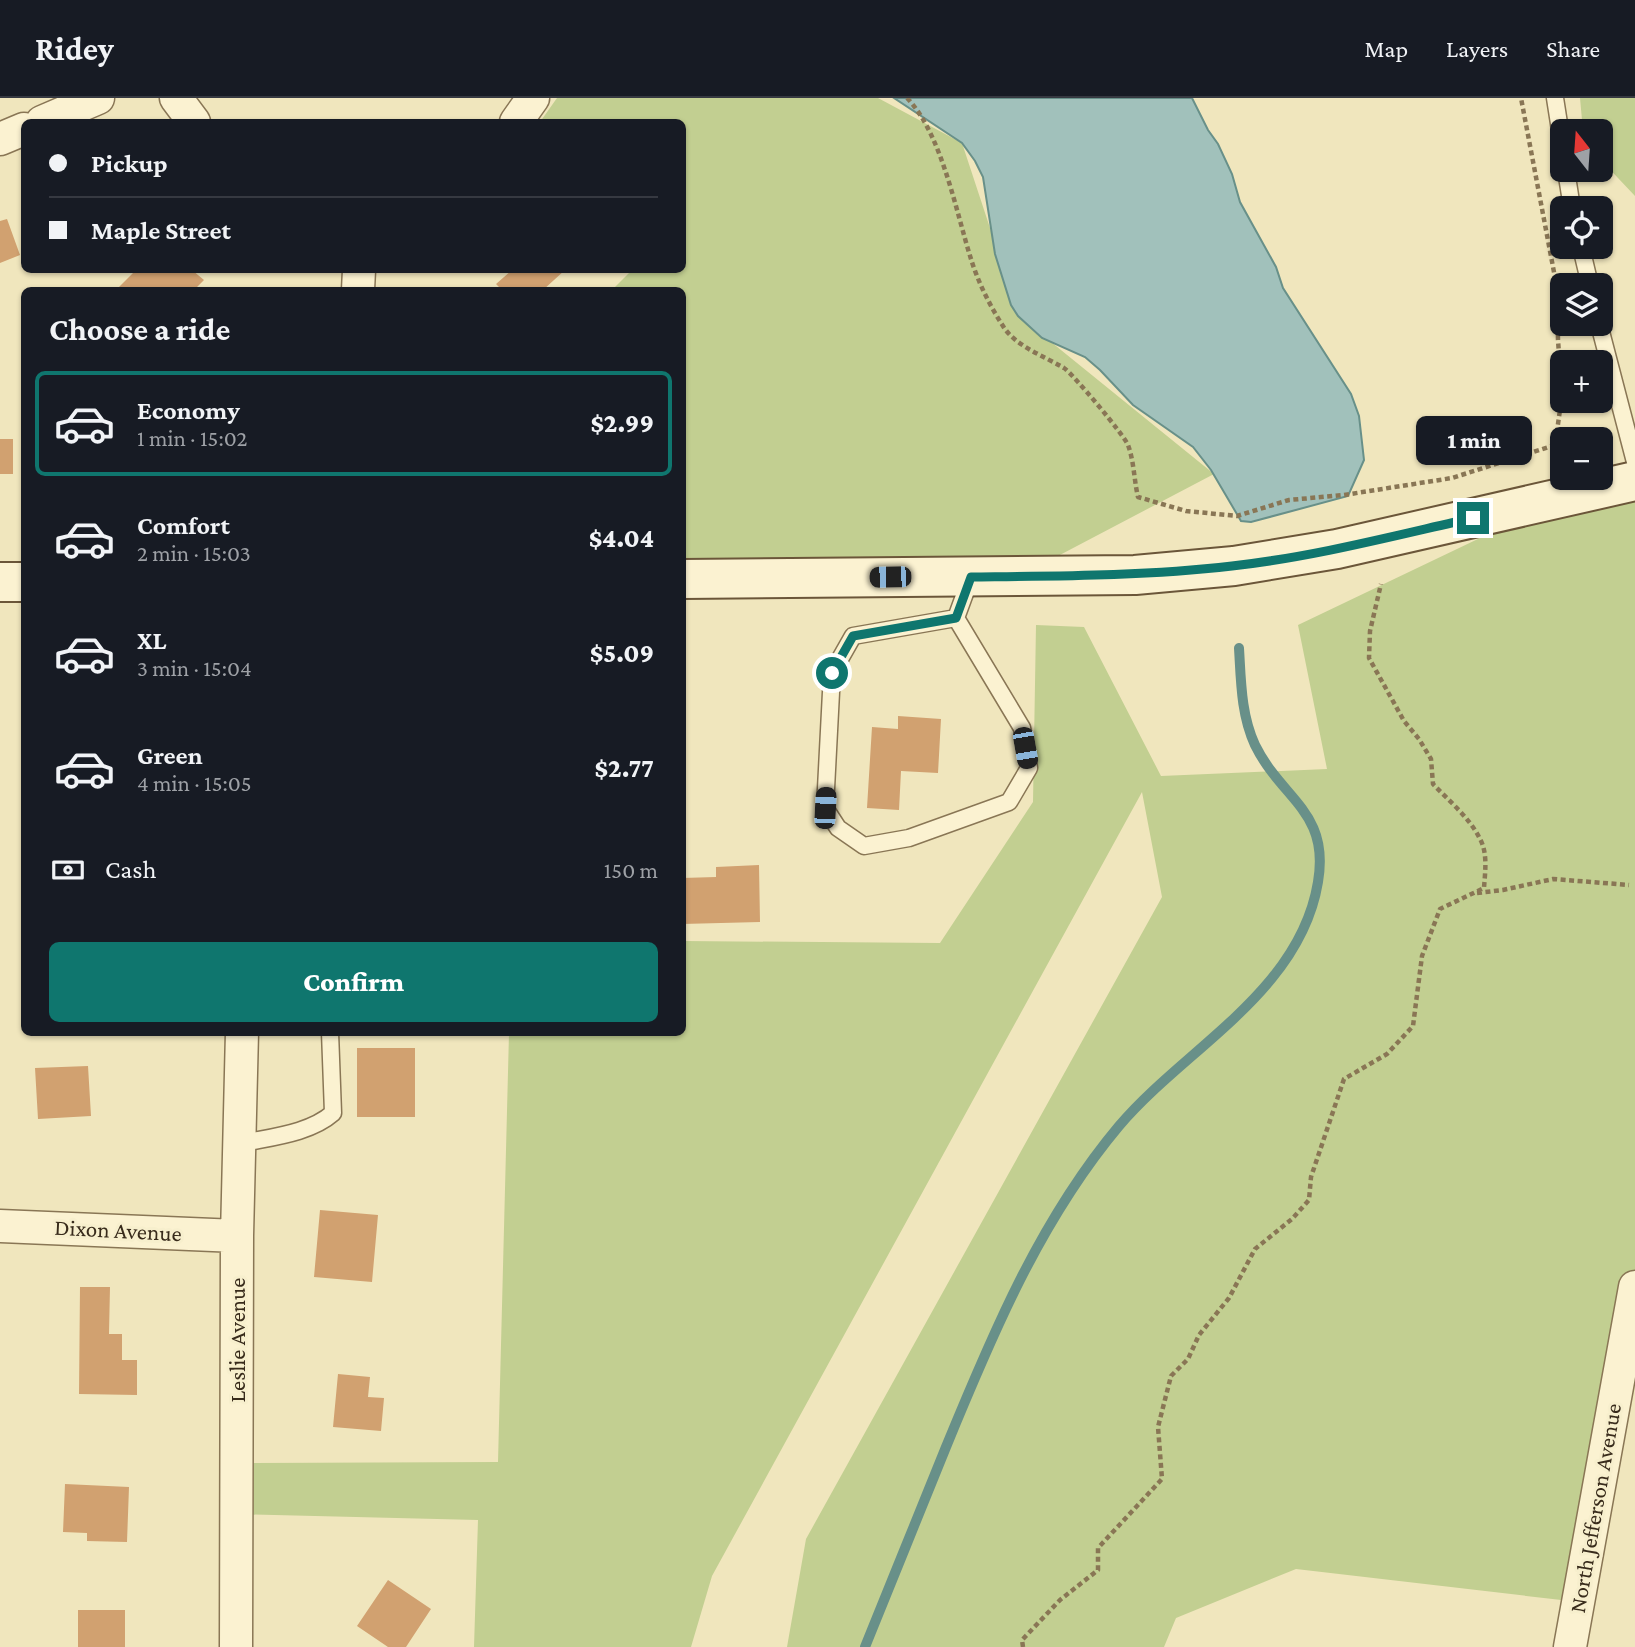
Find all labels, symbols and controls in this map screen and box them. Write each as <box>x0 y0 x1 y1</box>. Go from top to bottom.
text: Ridey <box>35 30 114 67</box>
text: Map <box>1364 35 1408 62</box>
text: Layers <box>1446 35 1508 62</box>
text: Share <box>1546 35 1600 62</box>
north arrow <box>1550 119 1614 182</box>
map controls <box>1550 119 1613 490</box>
text: Pickup <box>91 149 168 178</box>
button: locate <box>1550 196 1613 259</box>
text: Maple Street <box>91 216 231 245</box>
button: layers <box>1550 273 1613 336</box>
text: Choose a ride <box>49 311 230 347</box>
button: + <box>1550 350 1613 413</box>
icon: car <box>53 392 116 455</box>
text: Economy <box>137 396 240 425</box>
text: $2.99 <box>590 409 654 438</box>
callout: 1 min <box>1415 416 1531 466</box>
text: 1 min · 15:02 <box>137 425 247 451</box>
text: 1 min <box>1447 427 1501 453</box>
button: − <box>1550 427 1613 490</box>
route end <box>1457 502 1489 534</box>
icon: car <box>53 507 116 570</box>
text: Comfort <box>137 511 230 540</box>
text: $4.04 <box>589 524 654 553</box>
text: 2 min · 15:03 <box>137 540 251 566</box>
car <box>869 566 912 588</box>
icon: car <box>53 622 116 685</box>
text: XL <box>137 626 166 655</box>
text: $5.09 <box>590 639 654 668</box>
text: 3 min · 15:04 <box>137 655 252 681</box>
route start <box>816 657 848 689</box>
car <box>1012 725 1039 771</box>
icon: car <box>53 737 116 800</box>
text: Green <box>137 741 203 770</box>
text: $2.77 <box>595 754 654 783</box>
text: 4 min · 15:05 <box>137 770 252 796</box>
car <box>814 786 837 830</box>
icon: cash <box>49 851 87 889</box>
text: Cash <box>105 855 156 884</box>
text: 150 m <box>604 857 658 883</box>
button: Confirm <box>49 942 658 1022</box>
street label: Dixon Avenue <box>54 1214 182 1246</box>
street label: Leslie Avenue <box>224 1278 250 1402</box>
street label: North Jefferson Avenue <box>1564 1401 1626 1615</box>

